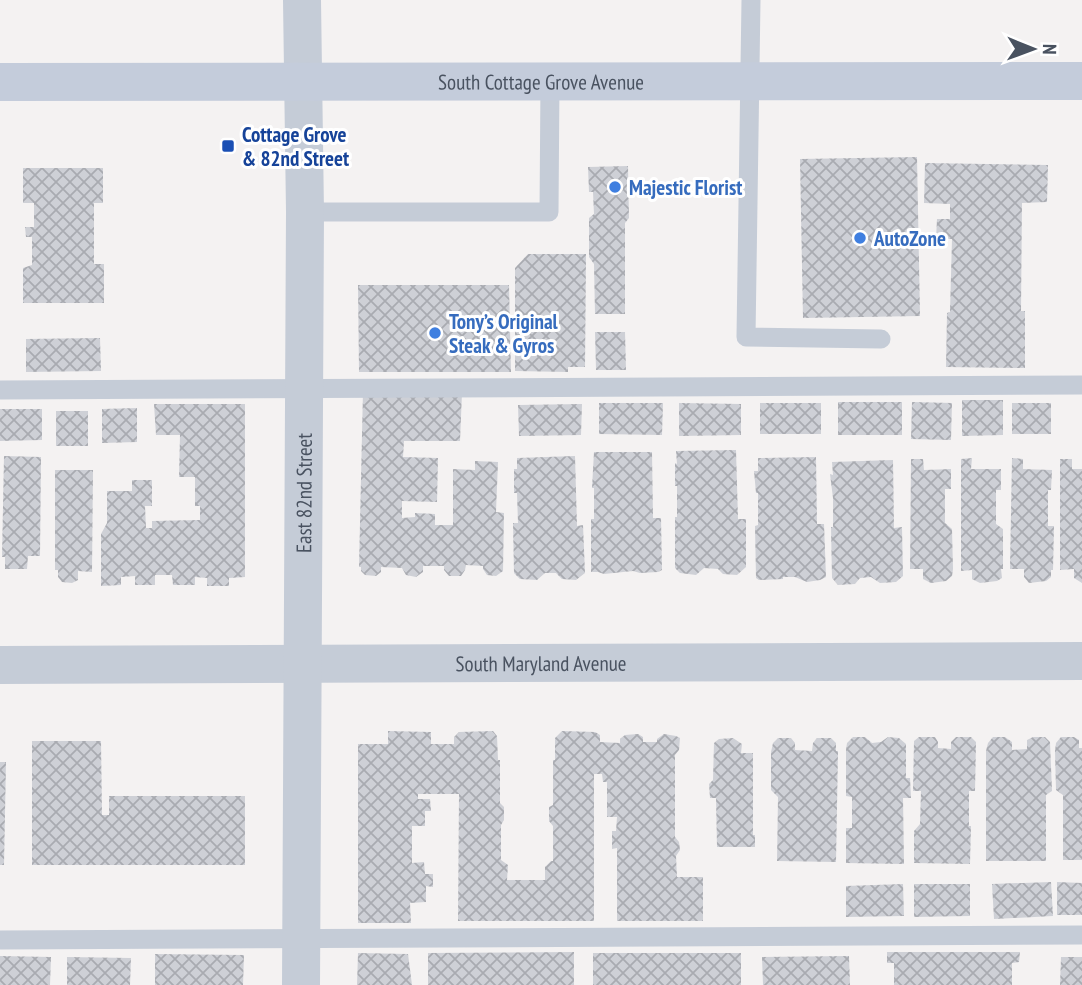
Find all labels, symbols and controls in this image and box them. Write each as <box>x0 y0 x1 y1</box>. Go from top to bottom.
north arrow <box>998 14 1068 84</box>
text: N <box>1038 44 1062 55</box>
street label: South Cottage Grove Avenue <box>438 68 644 95</box>
place label: Cottage Grove & 82nd Street <box>242 121 349 172</box>
marker: Cottage Grove & 82nd Street <box>220 138 236 154</box>
place label: Majestic Florist <box>629 174 742 201</box>
marker: Majestic Florist <box>607 179 623 195</box>
place label: AutoZone <box>873 225 946 252</box>
marker: AutoZone <box>852 230 868 246</box>
place label: Tony’s Original Steak & Gyros <box>449 308 559 359</box>
marker: Tony’s Original Steak & Gyros <box>427 325 443 341</box>
street label: East 82nd Street <box>290 433 317 553</box>
street label: South Maryland Avenue <box>456 649 626 677</box>

